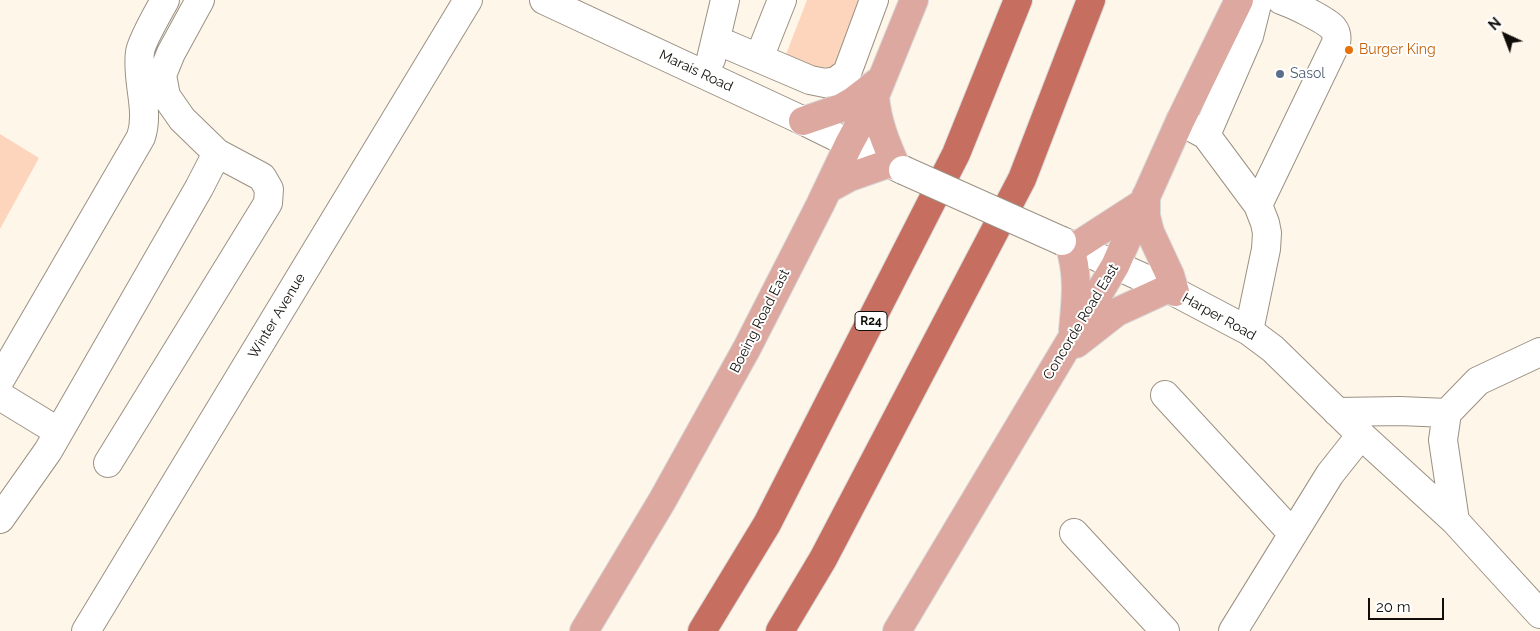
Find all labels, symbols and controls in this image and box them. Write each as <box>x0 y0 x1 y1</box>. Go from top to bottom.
north arrow <box>1480 10 1530 60</box>
text: N <box>1485 15 1504 34</box>
place label: Burger King <box>1359 42 1436 58</box>
marker: Burger King <box>1343 44 1355 56</box>
street label: Marais Road <box>657 47 735 95</box>
place label: Sasol <box>1290 66 1325 82</box>
marker: Sasol <box>1274 68 1286 80</box>
street label: Concorde Road East <box>1040 261 1122 383</box>
street label: Boeing Road East <box>727 266 793 376</box>
street label: Winter Avenue <box>245 270 309 362</box>
street label: Harper Road <box>1179 290 1259 344</box>
road number: R24 <box>855 312 887 331</box>
scale bar <box>1370 588 1446 620</box>
text: 20 m <box>1376 598 1411 616</box>

